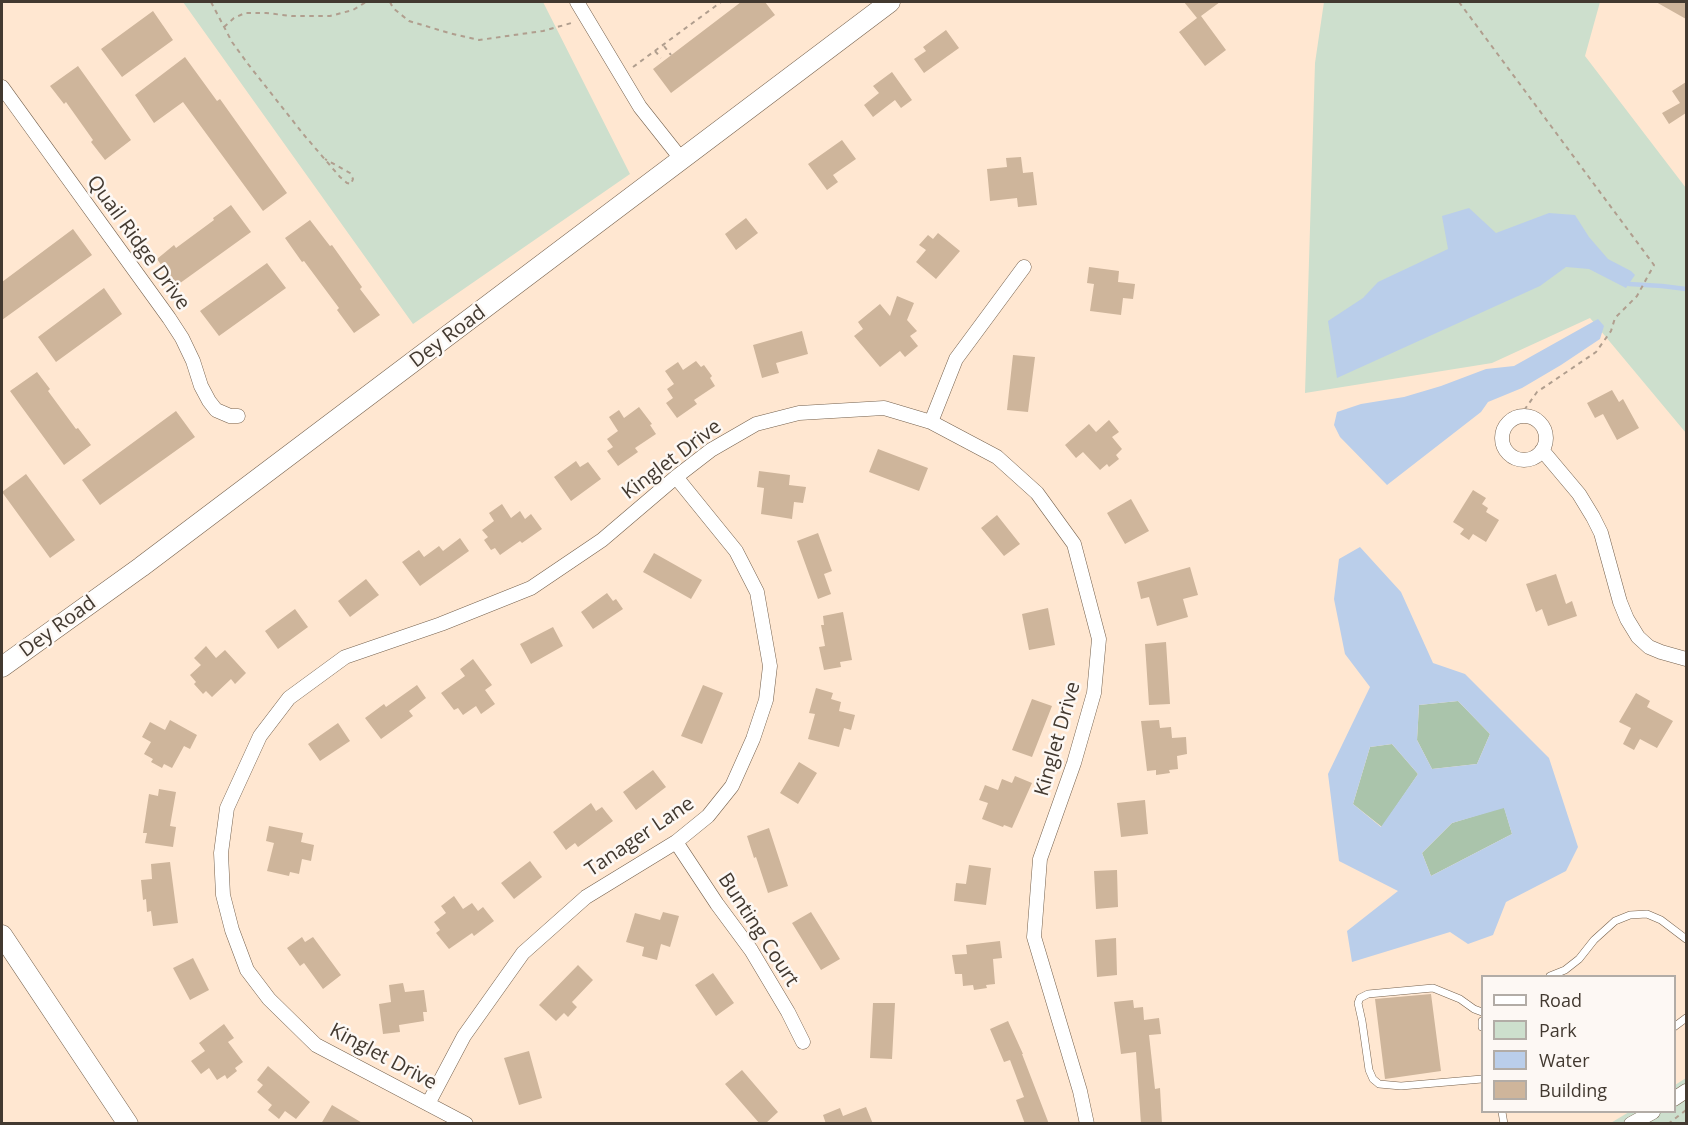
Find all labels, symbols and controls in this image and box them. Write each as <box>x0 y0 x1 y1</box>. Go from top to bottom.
street label: Quail Ridge Drive <box>81 171 195 315</box>
street label: Dey Road <box>405 301 491 373</box>
street label: Kinglet Drive <box>618 415 726 505</box>
street label: Dey Road <box>15 591 101 663</box>
street label: Kinglet Drive <box>1030 679 1086 799</box>
street label: Tanager Lane <box>581 792 699 882</box>
street label: Bunting Court <box>712 869 804 991</box>
legend <box>1481 975 1676 1113</box>
text: Road <box>1539 988 1582 1012</box>
text: Park <box>1539 1018 1577 1042</box>
street label: Kinglet Drive <box>325 1019 441 1095</box>
text: Water <box>1539 1048 1590 1072</box>
text: Building <box>1539 1078 1607 1102</box>

